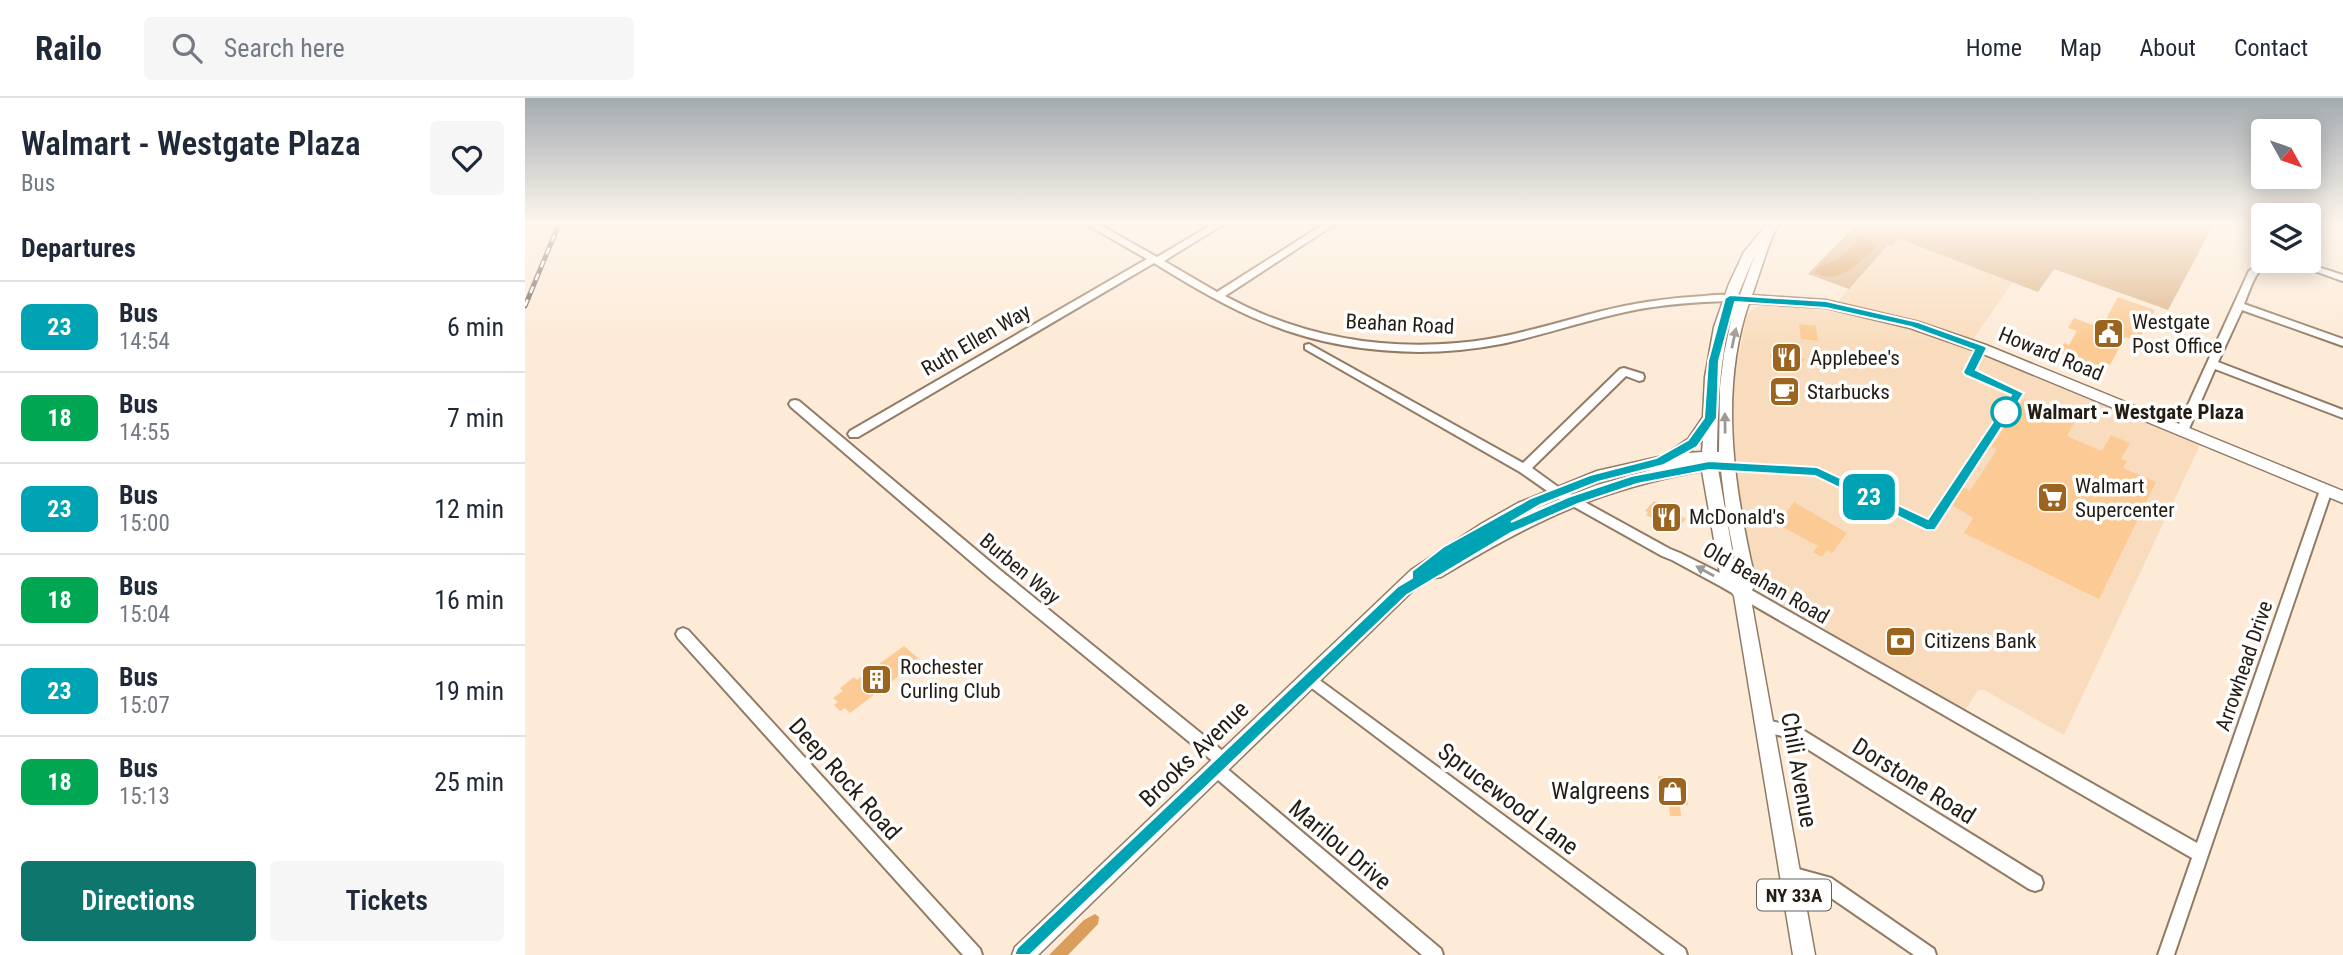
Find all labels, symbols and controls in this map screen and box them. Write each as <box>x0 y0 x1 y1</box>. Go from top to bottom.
search box <box>144 17 634 80</box>
text: Railo <box>35 29 102 68</box>
icon: search <box>168 29 206 67</box>
text: Search here <box>224 33 345 63</box>
text: Home <box>1966 34 2022 62</box>
text: Map <box>2060 34 2102 62</box>
text: About <box>2140 34 2196 62</box>
text: Contact <box>2234 34 2308 62</box>
north arrow <box>2251 119 2321 189</box>
map controls <box>2251 119 2321 273</box>
button: heart <box>430 121 504 195</box>
text: Walmart - Westgate Plaza <box>21 124 361 163</box>
text: Bus <box>21 170 55 197</box>
button: layers <box>2251 203 2321 273</box>
text: Departures <box>21 233 136 263</box>
text: Bus <box>119 298 158 328</box>
street label: Ruth Ellen Way <box>917 299 1035 381</box>
street label: Beahan Road <box>1345 309 1455 339</box>
place label: Westgate Post Office <box>2132 310 2223 358</box>
text: 6 min <box>447 312 504 342</box>
text: 23 <box>47 313 72 341</box>
public building icon: Westgate Post Office <box>2092 317 2126 351</box>
street label: Howard Road <box>1995 322 2107 386</box>
one-way arrow <box>1728 327 1739 349</box>
text: 14:54 <box>119 328 170 355</box>
restaurant icon: Applebee's <box>1770 341 1804 375</box>
place label: Applebee's <box>1810 346 1900 370</box>
cafe icon: Starbucks <box>1767 375 1801 409</box>
place label: Starbucks <box>1807 380 1890 404</box>
text: Bus <box>119 389 158 419</box>
marker: Walmart - Westgate Plaza <box>1991 397 2021 427</box>
place label: Walmart - Westgate Plaza <box>2027 400 2244 424</box>
text: 7 min <box>447 403 504 433</box>
text: 18 <box>47 404 72 432</box>
one-way arrow <box>1720 412 1731 434</box>
text: 14:55 <box>119 419 170 446</box>
line badge: 23 <box>1837 474 1901 520</box>
place label: Walmart Supercenter <box>2075 474 2175 522</box>
text: Bus <box>119 480 158 510</box>
supermarket icon: Walmart Supercenter <box>2035 481 2069 515</box>
text: 23 <box>1857 483 1881 511</box>
text: 12 min <box>434 494 504 524</box>
text: 23 <box>47 495 72 523</box>
restaurant icon: McDonald's <box>1649 500 1683 534</box>
place label: McDonald's <box>1689 505 1785 529</box>
text: 15:00 <box>119 510 170 537</box>
street label: Burben Way <box>975 528 1065 610</box>
street label: Old Beahan Road <box>1699 537 1833 629</box>
one-way arrow <box>1695 565 1715 577</box>
text: Bus <box>119 571 158 601</box>
text: 16 min <box>434 585 504 615</box>
text: 18 <box>47 586 72 614</box>
street label: Arrowhead Drive <box>2211 598 2278 734</box>
text: 15:04 <box>119 601 170 628</box>
bank icon: Citizens Bank <box>1884 624 1918 658</box>
place label: Citizens Bank <box>1924 629 2037 653</box>
place label: Rochester Curling Club <box>900 655 1001 703</box>
text: Bus <box>119 662 158 692</box>
building icon: Rochester Curling Club <box>860 662 894 696</box>
text: 19 min <box>434 676 504 706</box>
text: 23 <box>47 677 72 705</box>
text: 15:07 <box>119 692 170 719</box>
street label: Brooks Avenue <box>1134 695 1254 813</box>
street label: Chili Avenue <box>1775 710 1823 830</box>
street label: Deep Rock Road <box>783 712 907 846</box>
street label: Dorstone Road <box>1847 732 1981 830</box>
street label: Sprucewood Lane <box>1432 737 1584 861</box>
text: Bus <box>119 753 158 783</box>
text: 25 min <box>434 767 504 797</box>
text: 18 <box>47 768 72 796</box>
shop icon: Walgreens <box>1656 774 1690 808</box>
place label: Walgreens <box>1551 777 1650 805</box>
text: 15:13 <box>119 783 170 810</box>
street label: Marilou Drive <box>1283 794 1397 896</box>
button: Directions <box>21 861 256 941</box>
button: Tickets <box>270 861 504 941</box>
road number: NY 33A <box>1757 880 1831 910</box>

